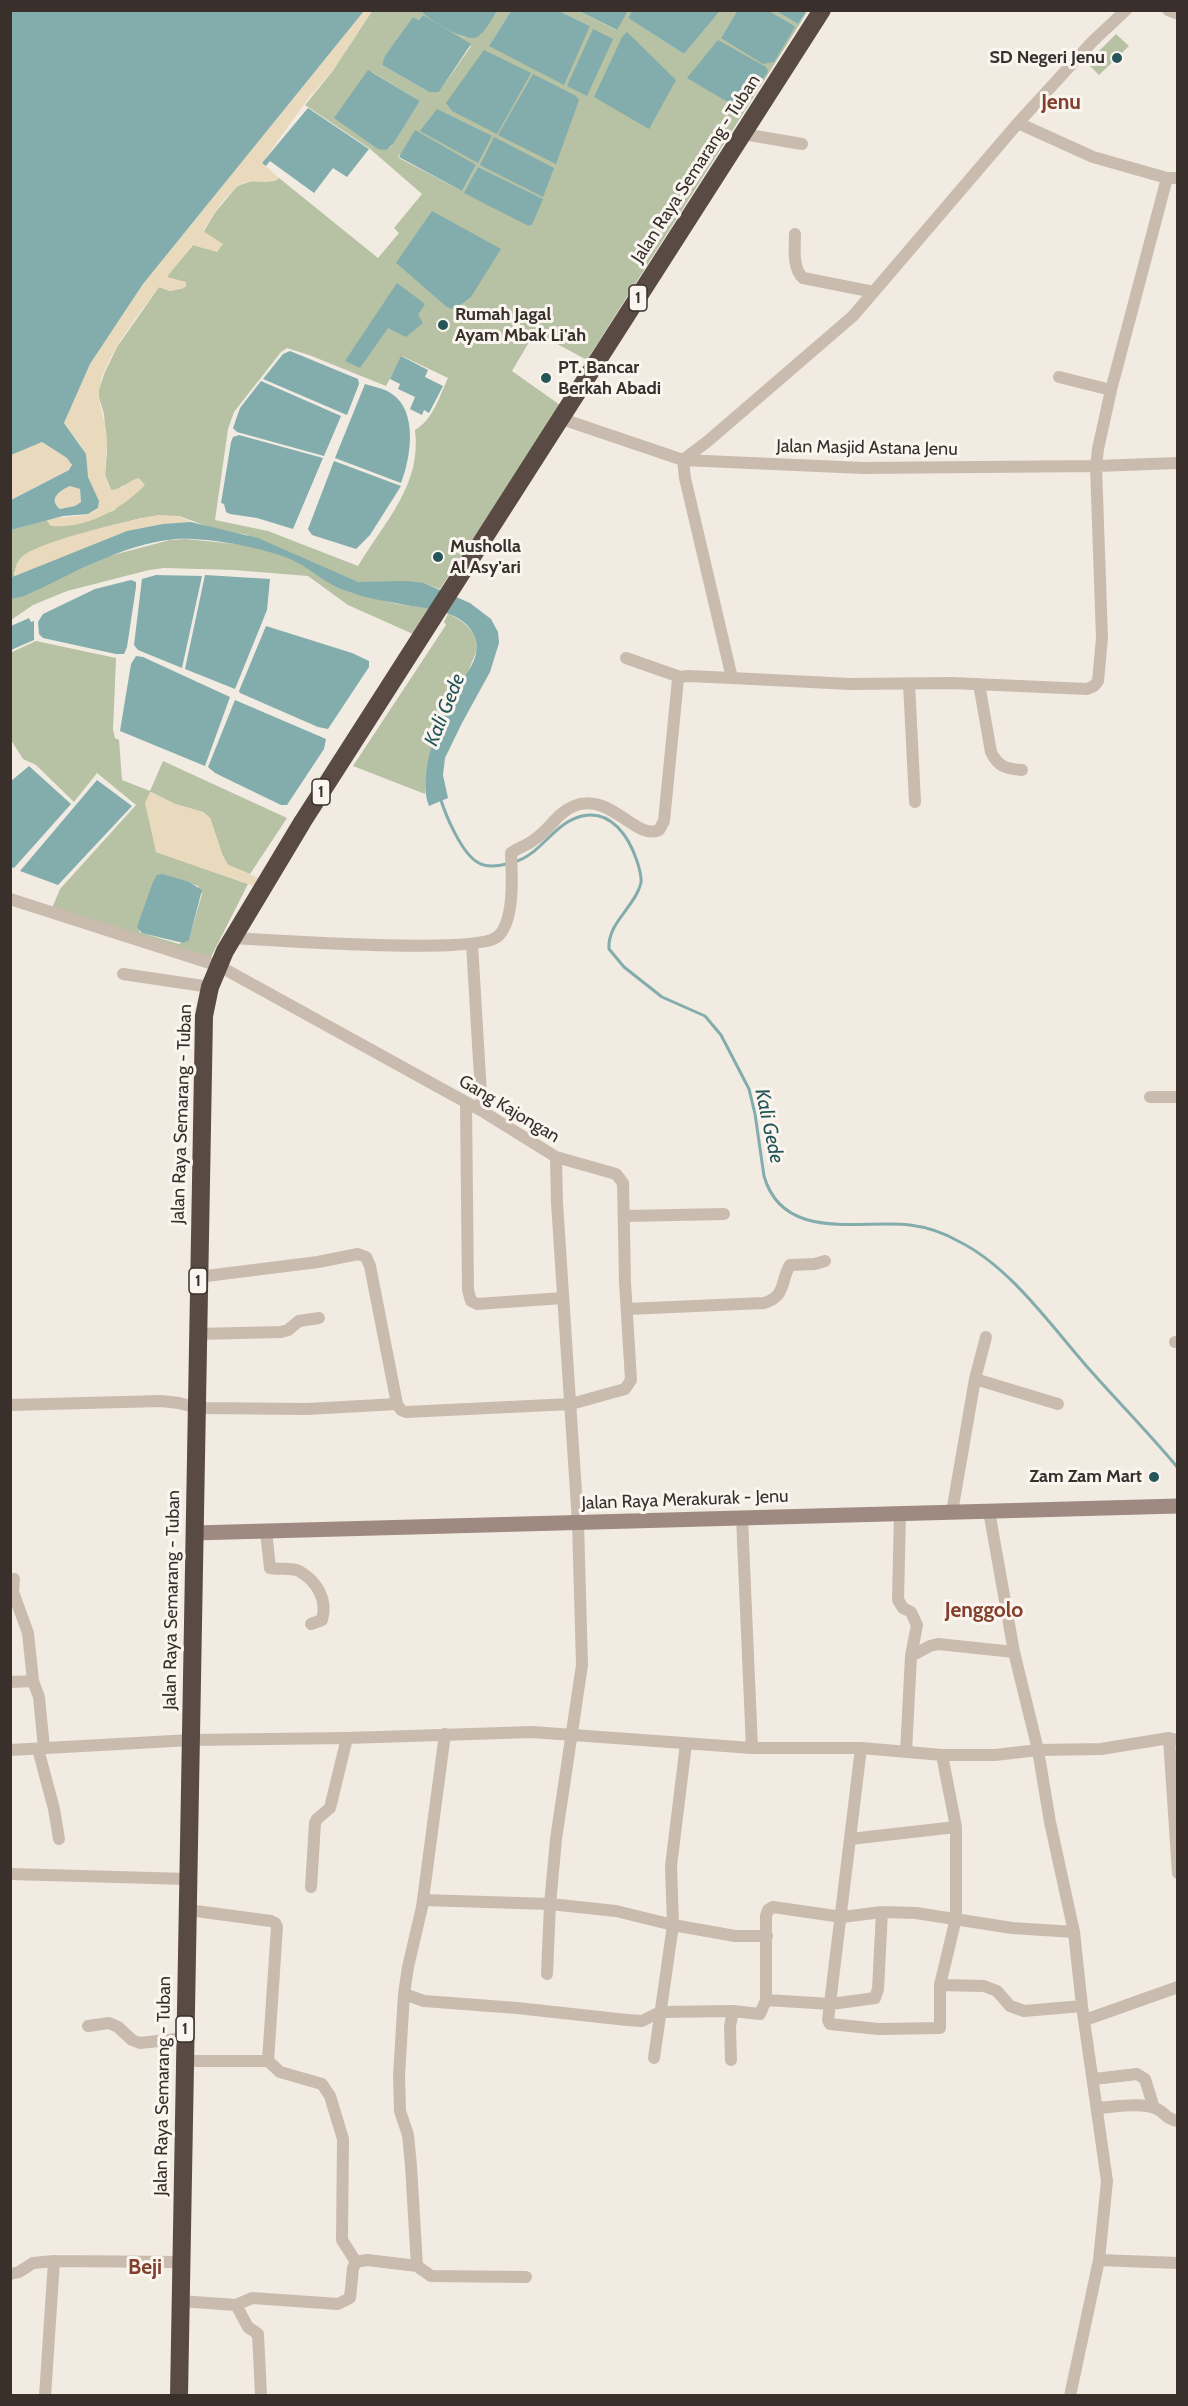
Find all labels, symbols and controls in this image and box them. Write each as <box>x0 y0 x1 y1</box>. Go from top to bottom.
place label: SD Negeri Jenu <box>989 47 1105 69</box>
marker: SD Negeri Jenu <box>1110 51 1124 65</box>
street label: Jalan Raya Semarang - Tuban <box>627 71 765 267</box>
district label: Jenu <box>1041 90 1081 116</box>
road number: 1 <box>629 285 647 311</box>
place label: Rumah Jagal Ayam Mbak Li'ah <box>455 304 586 346</box>
marker: Rumah Jagal Ayam Mbak Li'ah <box>436 318 450 332</box>
place label: PT. Bancar Berkah Abadi <box>558 357 661 400</box>
marker: PT. Bancar Berkah Abadi <box>539 371 553 385</box>
street label: Jalan Masjid Astana Jenu <box>776 436 958 460</box>
place label: Musholla Al Asy'ari <box>450 536 521 578</box>
marker: Musholla Al Asy'ari <box>431 550 445 564</box>
water label: Kali Gede <box>420 670 470 750</box>
road number: 1 <box>312 779 330 805</box>
street label: Jalan Raya Semarang - Tuban <box>167 1004 197 1224</box>
street label: Gang Kajongan <box>455 1070 563 1148</box>
water label: Kali Gede <box>749 1086 789 1166</box>
road number: 1 <box>189 1268 207 1294</box>
place label: Zam Zam Mart <box>1029 1466 1142 1488</box>
marker: Zam Zam Mart <box>1147 1470 1161 1484</box>
street label: Jalan Raya Merakurak - Jenu <box>581 1486 789 1514</box>
street label: Jalan Raya Semarang - Tuban <box>159 1490 185 1710</box>
district label: Jenggolo <box>945 1598 1023 1624</box>
street label: Jalan Raya Semarang - Tuban <box>150 1976 176 2196</box>
road number: 1 <box>176 2016 194 2042</box>
district label: Beji <box>128 2255 162 2281</box>

